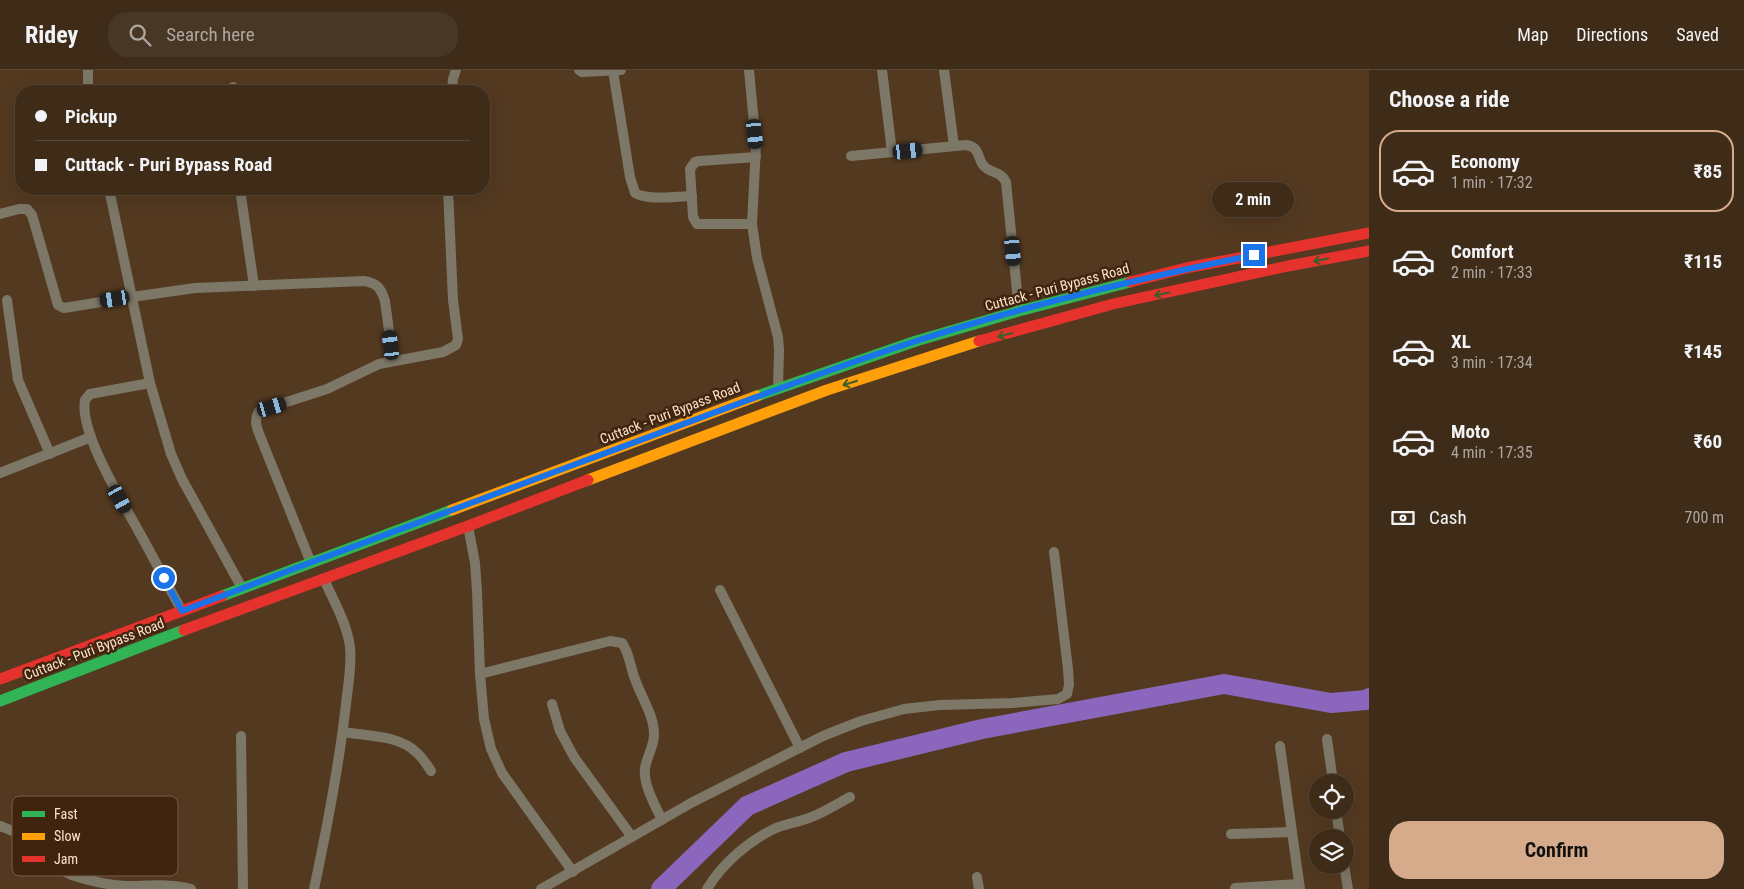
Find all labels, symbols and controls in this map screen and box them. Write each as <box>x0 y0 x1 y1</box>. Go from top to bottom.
search box <box>108 12 458 57</box>
text: Ridey <box>25 21 78 49</box>
icon: search <box>126 21 154 49</box>
text: Search here <box>166 23 255 46</box>
text: Map <box>1517 24 1548 45</box>
text: Directions <box>1576 24 1648 45</box>
text: Saved <box>1676 24 1719 45</box>
text: Choose a ride <box>1389 87 1510 112</box>
text: Pickup <box>65 105 117 128</box>
car <box>745 118 764 150</box>
car <box>892 142 923 160</box>
icon: car <box>1391 149 1436 194</box>
text: Economy <box>1451 150 1520 173</box>
text: Cuttack - Puri Bypass Road <box>65 153 272 176</box>
text: ₹85 <box>1694 160 1722 183</box>
text: 1 min · 17:32 <box>1451 173 1533 192</box>
callout: 2 min <box>1213 182 1295 218</box>
text: 2 min <box>1235 190 1271 209</box>
car <box>1004 235 1021 267</box>
icon: car <box>1391 239 1436 284</box>
text: Comfort <box>1451 240 1514 263</box>
route end <box>1243 244 1265 266</box>
text: ₹115 <box>1684 250 1722 273</box>
one-way arrow <box>1313 255 1329 265</box>
street label: Cuttack - Puri Bypass Road <box>983 260 1131 314</box>
text: 2 min · 17:33 <box>1451 263 1533 282</box>
car <box>99 289 130 309</box>
one-way arrow <box>1155 290 1171 299</box>
car <box>381 329 400 361</box>
icon: car <box>1391 329 1436 374</box>
one-way arrow <box>997 330 1013 340</box>
text: XL <box>1451 330 1471 353</box>
text: ₹145 <box>1684 340 1722 363</box>
text: 3 min · 17:34 <box>1451 353 1533 372</box>
street label: Cuttack - Puri Bypass Road <box>598 379 742 447</box>
one-way arrow <box>843 379 858 388</box>
car <box>255 396 288 418</box>
icon: car <box>1391 419 1436 464</box>
text: Moto <box>1451 420 1490 443</box>
text: ₹60 <box>1694 430 1722 453</box>
text: 4 min · 17:35 <box>1451 443 1533 462</box>
car <box>106 482 133 516</box>
icon: cash <box>1389 504 1417 532</box>
text: Cash <box>1429 506 1467 529</box>
text: 700 m <box>1685 508 1724 527</box>
route start <box>153 567 175 589</box>
street label: Cuttack - Puri Bypass Road <box>22 615 166 683</box>
map controls <box>1309 774 1354 874</box>
button: locate <box>1309 774 1354 819</box>
legend <box>12 796 178 876</box>
text: Fast <box>54 806 78 822</box>
button: Confirm <box>1389 821 1724 879</box>
text: Slow <box>54 828 81 844</box>
button: layers <box>1309 829 1354 874</box>
text: Jam <box>54 851 78 867</box>

